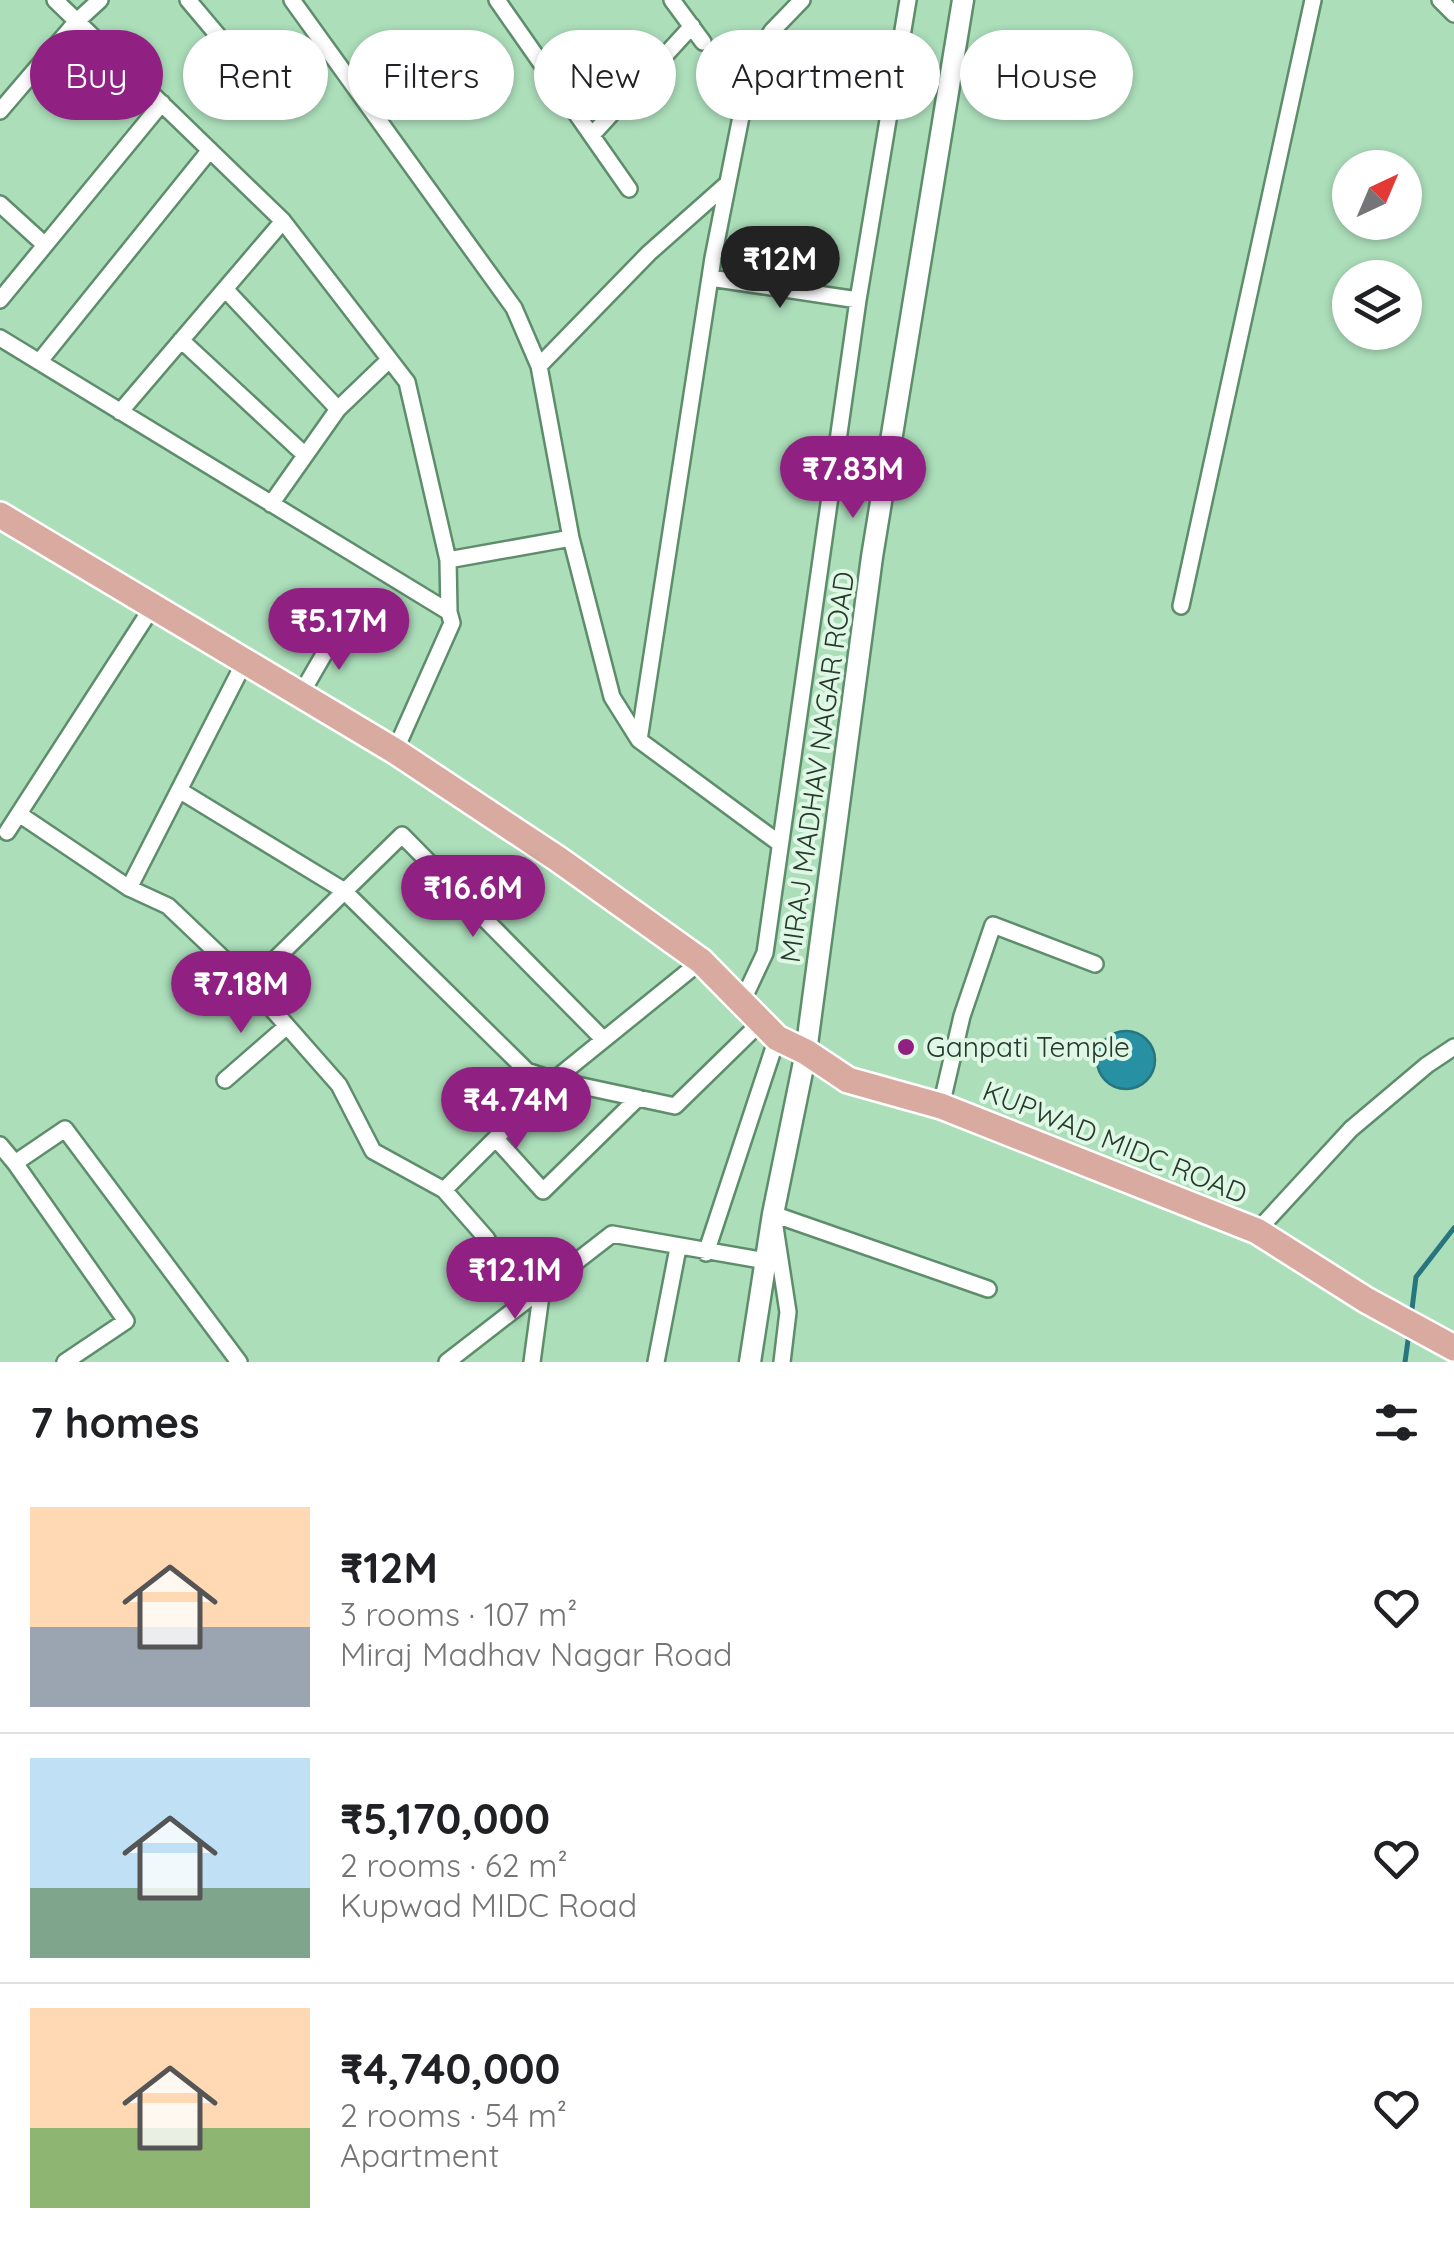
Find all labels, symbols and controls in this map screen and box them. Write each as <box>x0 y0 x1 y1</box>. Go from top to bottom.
chip: Buy <box>30 30 163 120</box>
chip: Rent <box>183 30 328 120</box>
chip: Filters <box>348 30 514 120</box>
chip: New <box>534 30 676 120</box>
chip: Apartment <box>696 30 940 120</box>
chip: House <box>960 30 1133 120</box>
north arrow <box>1332 150 1422 240</box>
map controls <box>1332 150 1422 350</box>
pin: ₹12M <box>721 226 839 311</box>
text: ₹12M <box>743 238 817 278</box>
button: layers <box>1332 260 1422 350</box>
pin: ₹7.83M <box>772 436 934 521</box>
text: ₹7.83M <box>802 448 904 488</box>
street label: MIRAJ MADHAV NAGAR ROAD <box>772 569 861 965</box>
pin: ₹5.17M <box>258 588 420 673</box>
text: ₹5.17M <box>290 600 388 640</box>
pin: ₹16.6M <box>392 855 554 940</box>
text: ₹16.6M <box>423 867 523 907</box>
pin: ₹7.18M <box>160 951 322 1036</box>
text: ₹7.18M <box>193 963 289 1003</box>
place label: Ganpati Temple <box>926 1029 1130 1064</box>
marker: Ganpati Temple <box>895 1036 917 1058</box>
pin: ₹4.74M <box>435 1067 597 1152</box>
street label: KUPWAD MIDC ROAD <box>978 1073 1252 1211</box>
text: ₹4.74M <box>463 1079 569 1119</box>
pin: ₹12.1M <box>434 1237 596 1322</box>
text: ₹12.1M <box>468 1249 562 1289</box>
icon: filters <box>1369 1395 1424 1450</box>
text: 7 homes <box>30 1396 199 1449</box>
text: ₹12M <box>340 1541 438 1594</box>
icon: home <box>110 1547 230 1667</box>
icon: heart <box>1369 1580 1424 1635</box>
text: 3 rooms · 107 m² <box>340 1594 577 1634</box>
text: Miraj Madhav Nagar Road <box>340 1634 732 1674</box>
text: ₹5,170,000 <box>340 1792 550 1845</box>
icon: home <box>110 1798 230 1918</box>
icon: heart <box>1369 1831 1424 1886</box>
text: 2 rooms · 62 m² <box>340 1845 568 1885</box>
text: Kupwad MIDC Road <box>340 1885 637 1925</box>
text: ₹4,740,000 <box>340 2042 560 2095</box>
icon: home <box>110 2048 230 2168</box>
icon: heart <box>1369 2081 1424 2136</box>
text: 2 rooms · 54 m² <box>340 2095 567 2135</box>
text: Apartment <box>340 2135 499 2175</box>

